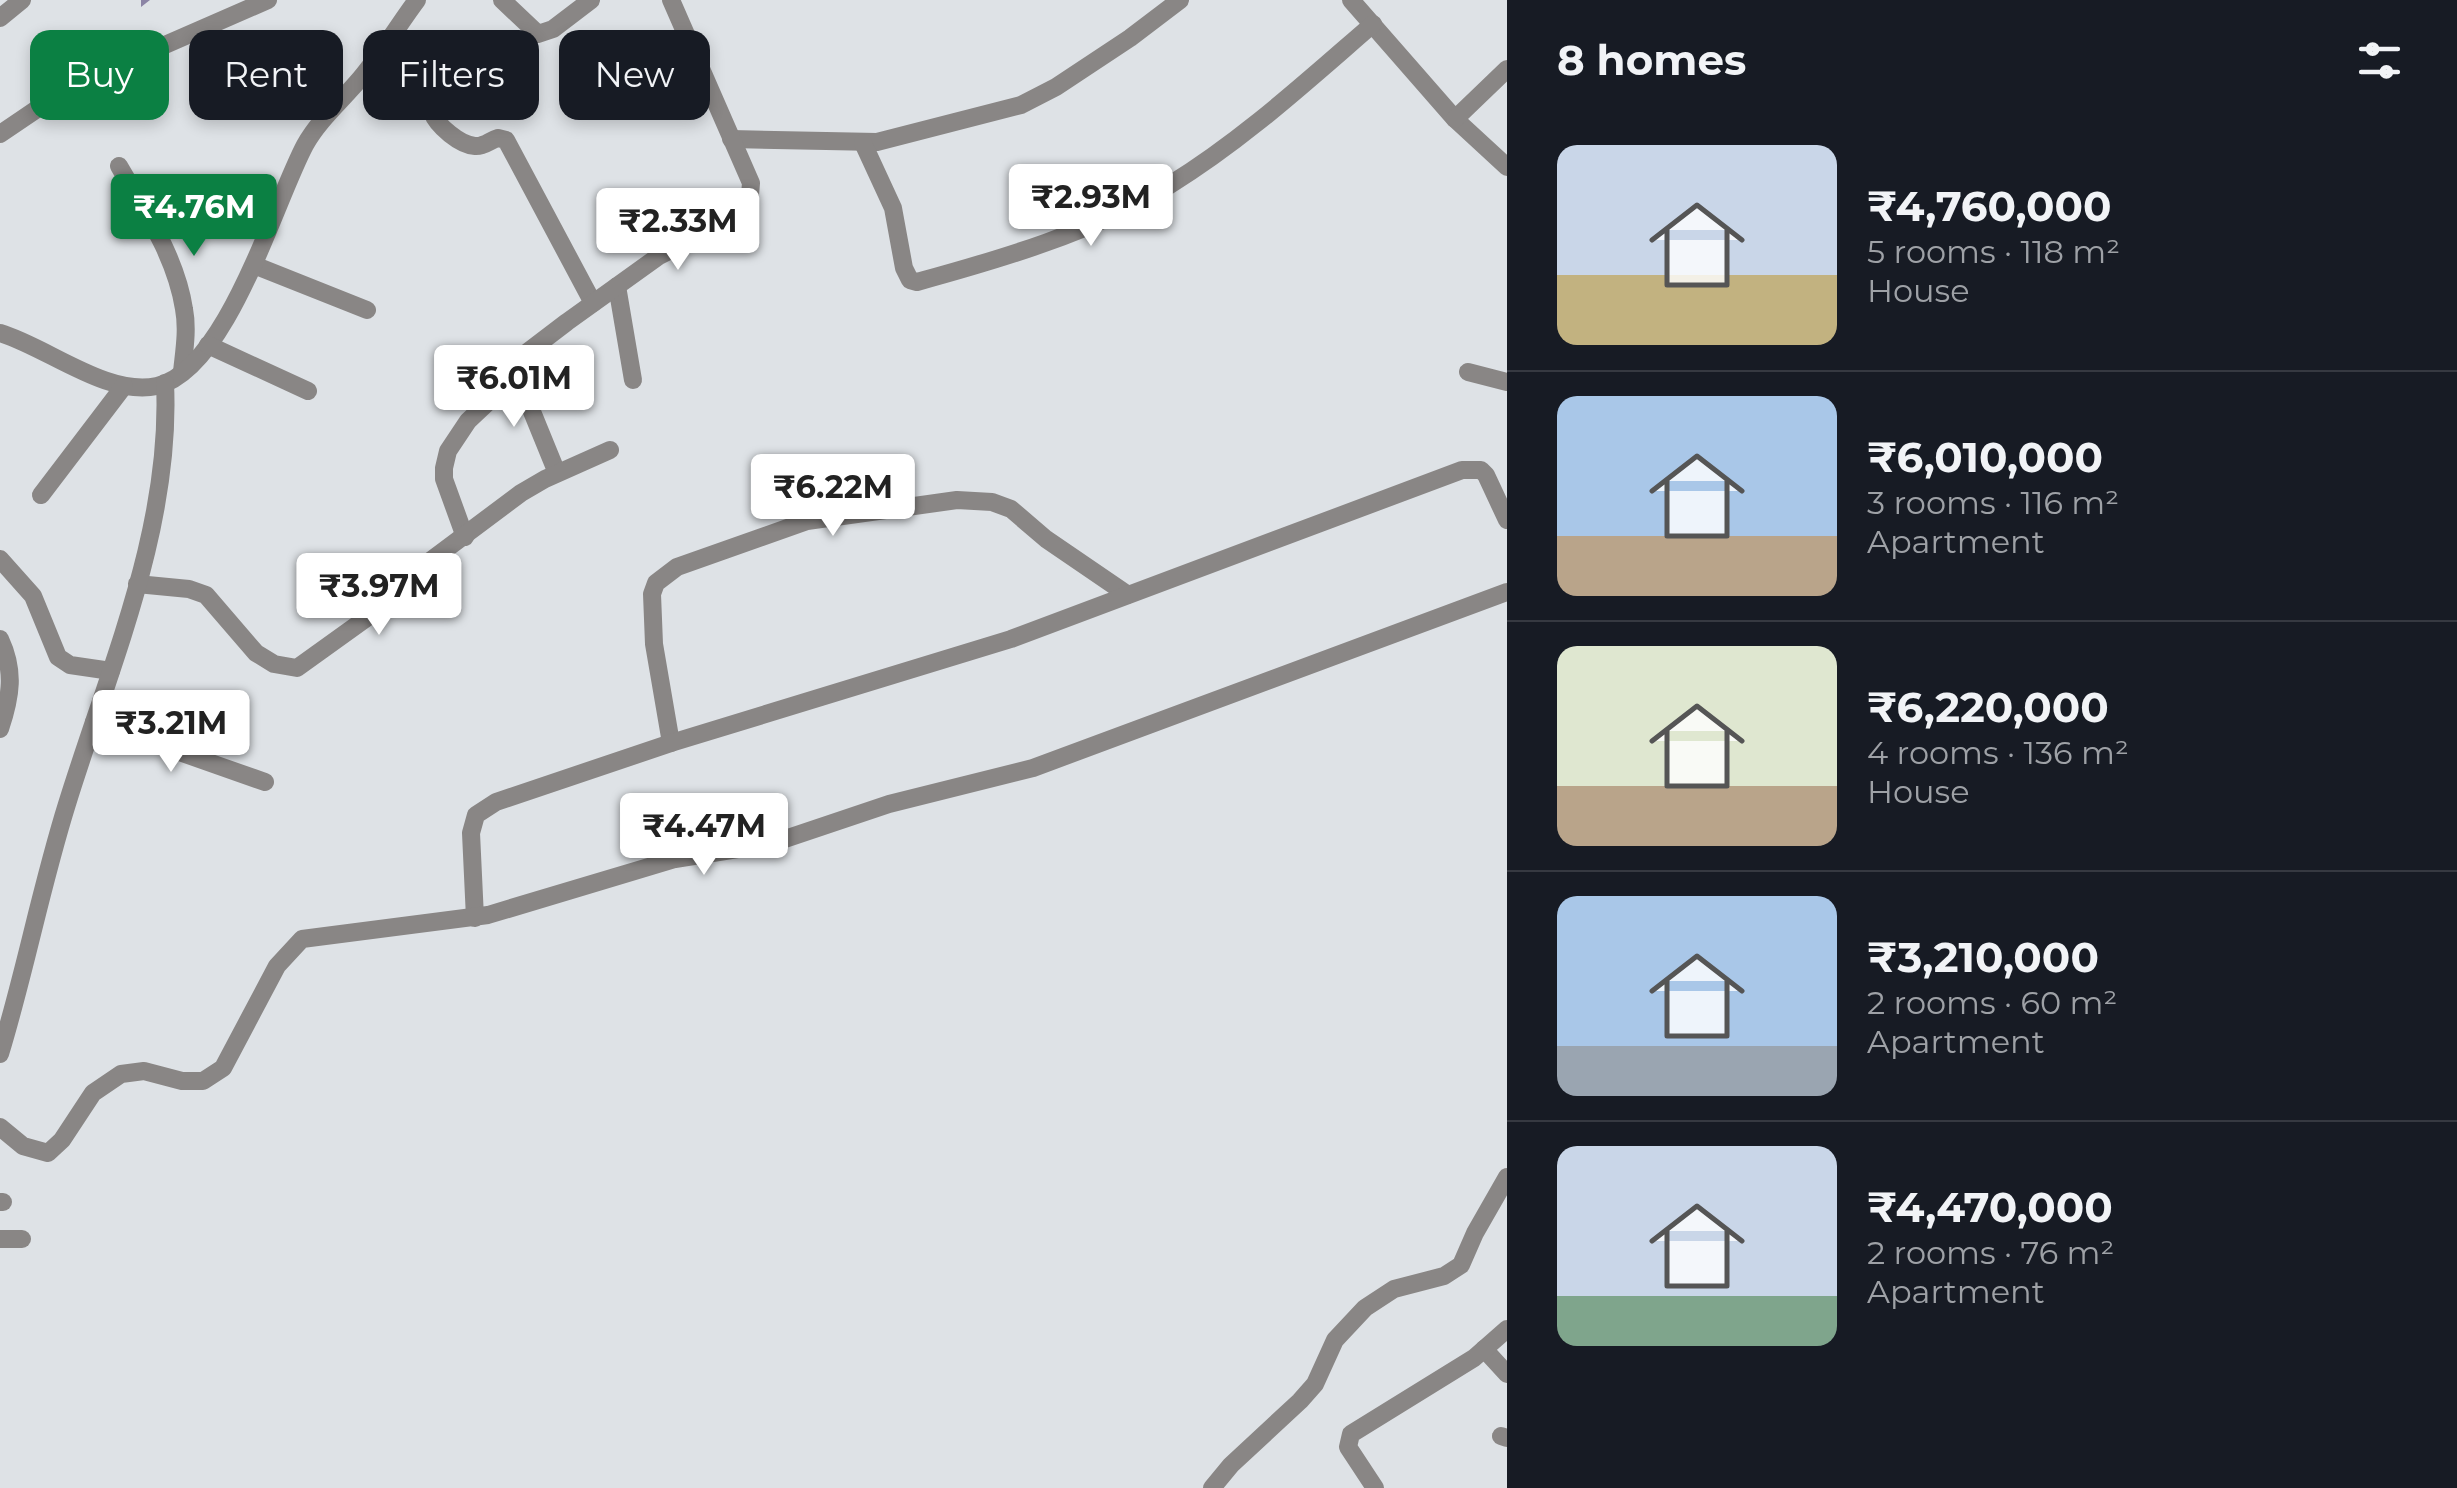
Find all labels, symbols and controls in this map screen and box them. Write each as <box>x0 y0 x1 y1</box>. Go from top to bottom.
chip: Buy <box>30 30 169 120</box>
chip: Rent <box>189 30 343 120</box>
chip: Filters <box>363 30 539 120</box>
chip: New <box>559 30 710 120</box>
icon: filters <box>2352 33 2407 88</box>
text: 8 homes <box>1557 34 1746 86</box>
pin: ₹2.93M <box>1010 164 1172 249</box>
pin: ₹4.76M <box>113 174 275 259</box>
text: ₹2.93M <box>1031 177 1151 216</box>
text: ₹4,760,000 <box>1867 180 2112 232</box>
icon: home <box>1637 185 1757 305</box>
text: ₹4.76M <box>133 187 255 226</box>
pin: ₹2.33M <box>597 188 759 273</box>
text: ₹2.33M <box>618 201 738 240</box>
text: 5 rooms · 118 m² <box>1867 232 2120 271</box>
text: House <box>1867 271 1970 310</box>
pin: ₹6.01M <box>433 345 595 430</box>
text: ₹6.01M <box>456 358 572 397</box>
text: ₹6,010,000 <box>1867 431 2103 483</box>
icon: home <box>1637 436 1757 556</box>
pin: ₹6.22M <box>752 454 914 539</box>
text: ₹6.22M <box>773 467 893 506</box>
text: 3 rooms · 116 m² <box>1867 483 2119 522</box>
text: Apartment <box>1867 522 2045 561</box>
pin: ₹3.97M <box>298 553 460 638</box>
text: ₹3.97M <box>318 566 440 605</box>
text: ₹6,220,000 <box>1867 681 2109 733</box>
icon: home <box>1637 686 1757 806</box>
pin: ₹3.21M <box>90 690 252 775</box>
text: ₹3.21M <box>115 703 227 742</box>
text: 4 rooms · 136 m² <box>1867 733 2129 772</box>
text: House <box>1867 772 1970 811</box>
pin: ₹4.47M <box>623 793 785 878</box>
text: ₹4.47M <box>642 806 766 845</box>
text: ₹3,210,000 <box>1867 931 2099 983</box>
icon: home <box>1637 936 1757 1056</box>
text: 2 rooms · 60 m² <box>1867 983 2117 1022</box>
text: Apartment <box>1867 1022 2045 1061</box>
text: ₹4,470,000 <box>1867 1181 2113 1233</box>
icon: home <box>1637 1186 1757 1306</box>
text: 2 rooms · 76 m² <box>1867 1233 2114 1272</box>
text: Apartment <box>1867 1272 2045 1311</box>

